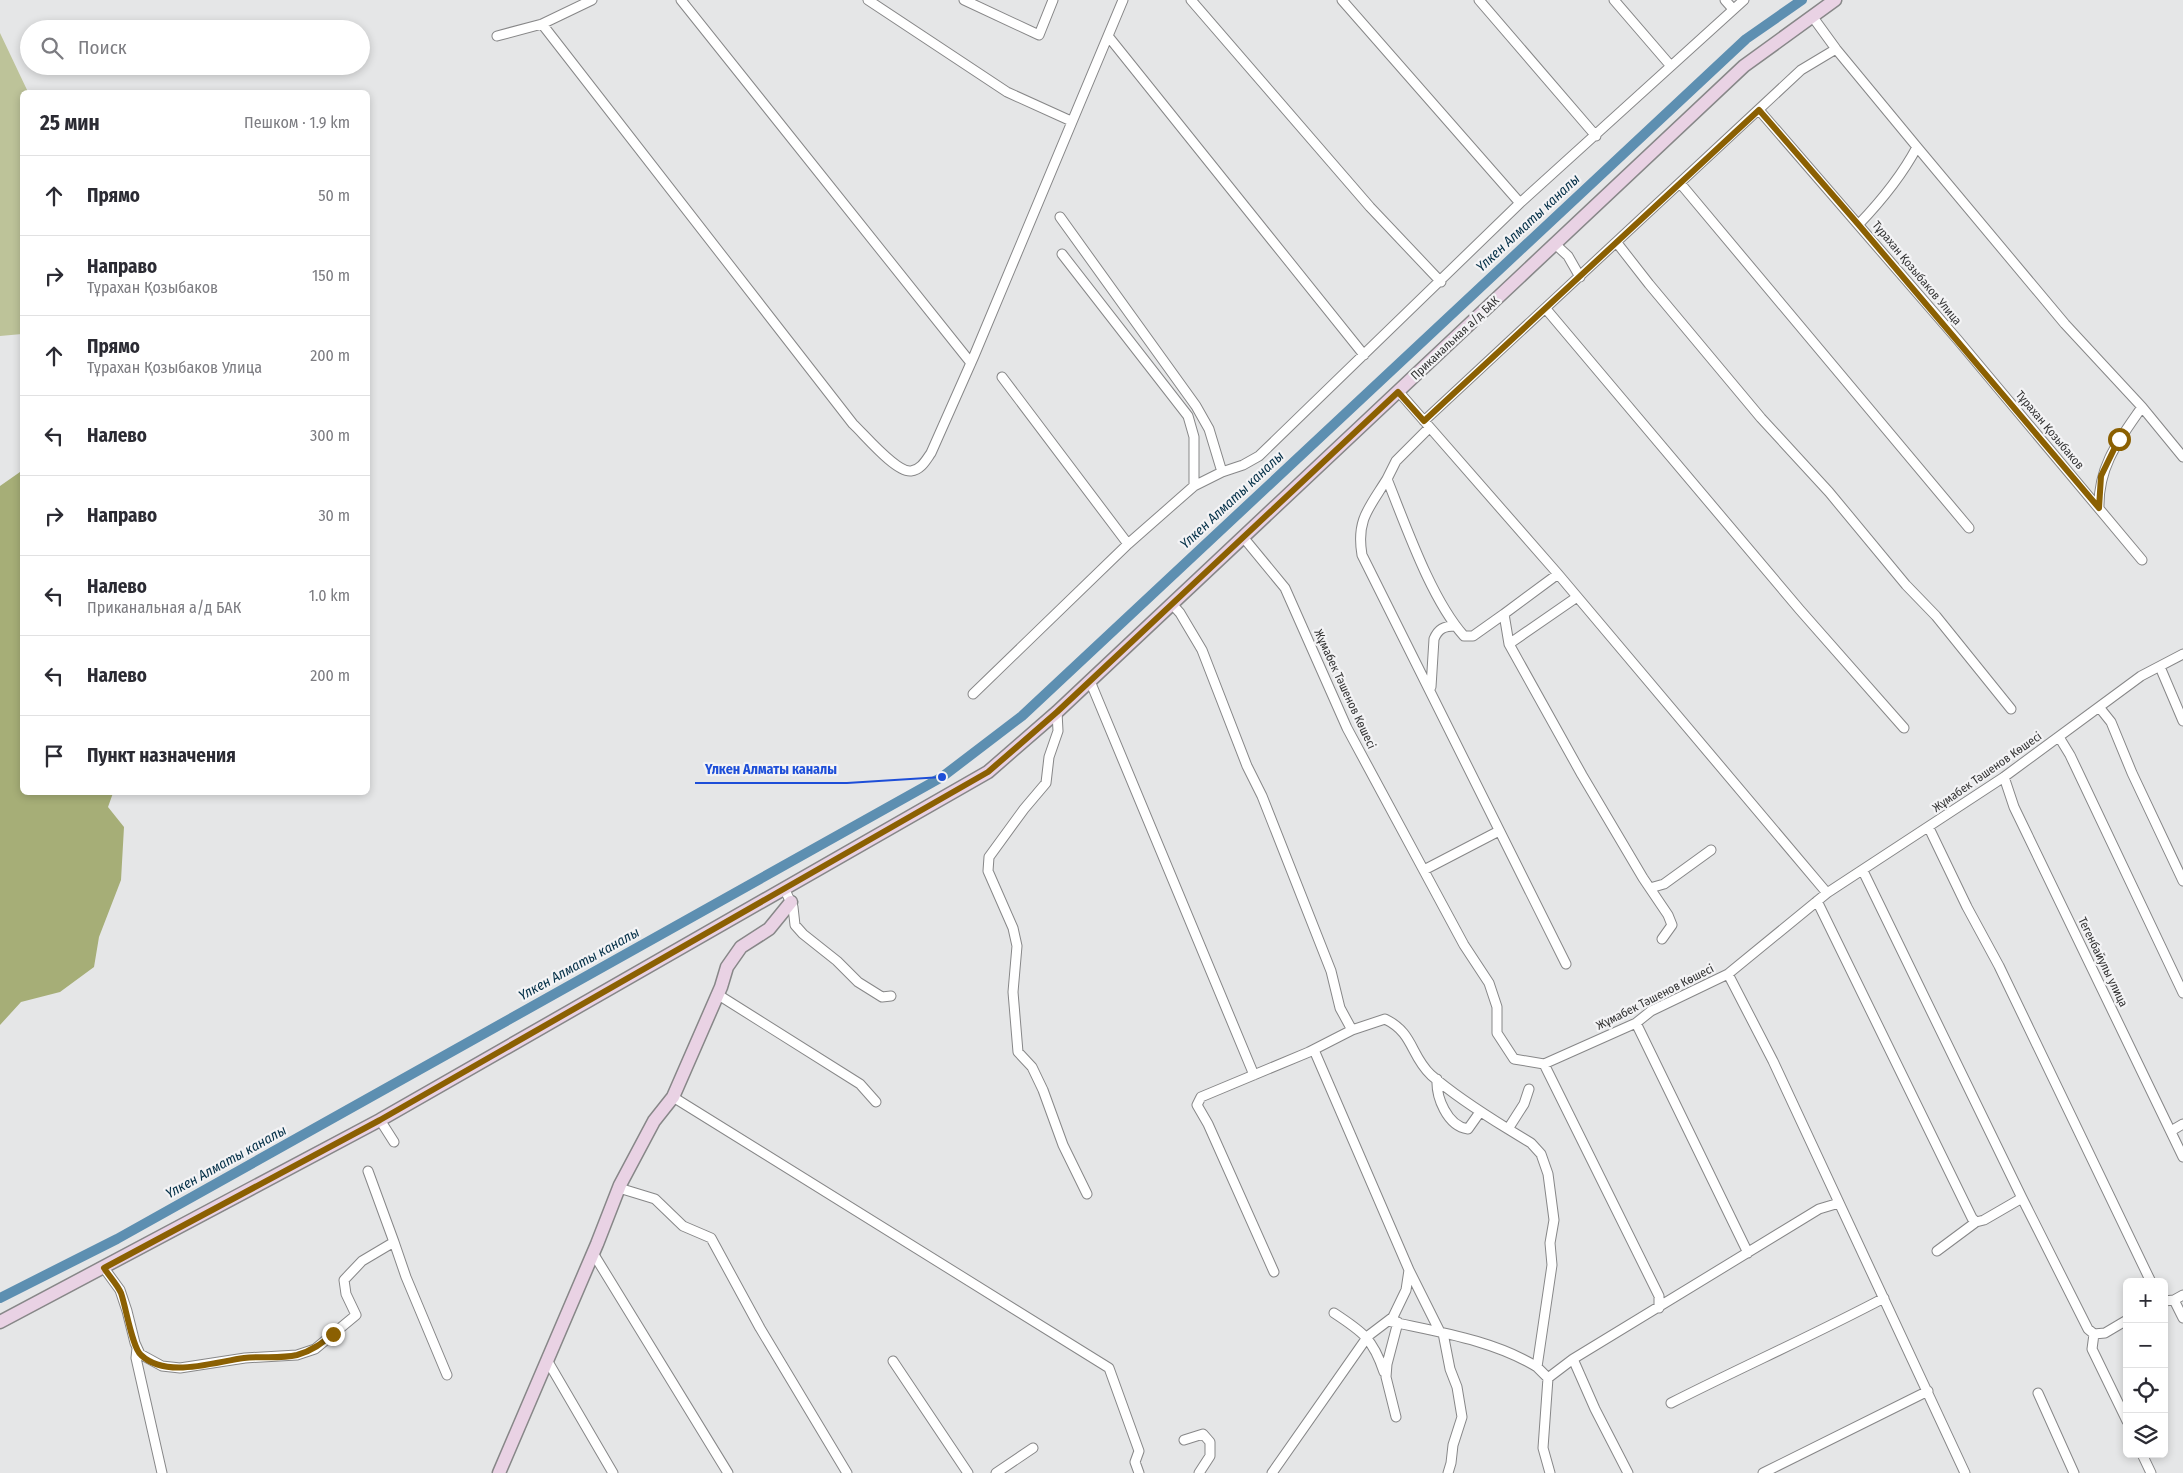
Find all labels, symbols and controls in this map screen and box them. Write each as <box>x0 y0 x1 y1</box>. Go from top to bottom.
search box <box>20 20 370 75</box>
icon: search <box>38 34 66 62</box>
text: Поиск <box>78 36 127 59</box>
text: 25 мин <box>40 110 100 136</box>
text: Пешком · 1.9 km <box>244 113 350 132</box>
water label: Үлкен Алматы каналы <box>1473 171 1583 275</box>
icon: ahead <box>40 182 68 210</box>
text: Прямо <box>87 184 140 207</box>
text: 50 m <box>318 186 350 205</box>
street label: Тұрахан Қозыбаков Улица <box>1869 218 1965 328</box>
text: Направо <box>87 255 157 278</box>
icon: right <box>40 262 68 290</box>
text: 150 m <box>312 266 350 285</box>
text: Тұрахан Қозыбаков <box>87 278 218 297</box>
street label: Приканальная а/д БАК <box>1408 293 1503 383</box>
text: Прямо <box>87 335 140 358</box>
icon: ahead <box>40 342 68 370</box>
text: 200 m <box>310 346 350 365</box>
text: Тұрахан Қозыбаков Улица <box>87 358 262 377</box>
street label: Тұрахан Қозыбаков <box>2013 388 2087 472</box>
icon: left <box>40 422 68 450</box>
text: Налево <box>87 424 147 447</box>
text: 300 m <box>310 426 350 445</box>
route start <box>2108 428 2131 451</box>
water label: Үлкен Алматы каналы <box>1177 448 1287 552</box>
icon: right <box>40 502 68 530</box>
text: Направо <box>87 504 157 527</box>
text: 30 m <box>318 506 350 525</box>
text: Налево <box>87 575 147 598</box>
icon: left <box>40 582 68 610</box>
text: 1.0 km <box>309 586 350 605</box>
text: Приканальная а/д БАК <box>87 598 241 617</box>
street label: Жұмабек Тәшенов Көшесі <box>1311 627 1379 751</box>
icon: left <box>40 662 68 690</box>
text: Налево <box>87 664 147 687</box>
text: 200 m <box>310 666 350 685</box>
street label: Жұмабек Тәшенов Көшесі <box>1930 729 2044 815</box>
icon: arrive <box>40 742 68 770</box>
text: Пункт назначения <box>87 744 236 767</box>
callout: Үлкен Алматы каналы <box>695 754 847 783</box>
text: Үлкен Алматы каналы <box>704 761 837 778</box>
street label: Тегенбайулы улица <box>2075 915 2131 1009</box>
water label: Үлкен Алматы каналы <box>516 924 642 1004</box>
street label: Жұмабек Тәшенов Көшесі <box>1594 961 1716 1033</box>
water label: Үлкен Алматы каналы <box>163 1122 289 1202</box>
map controls <box>2123 1278 2168 1458</box>
button: + <box>2123 1278 2168 1323</box>
route end <box>322 1323 345 1346</box>
button: − <box>2123 1323 2168 1368</box>
button: locate <box>2123 1368 2168 1413</box>
button: layers <box>2123 1413 2168 1458</box>

